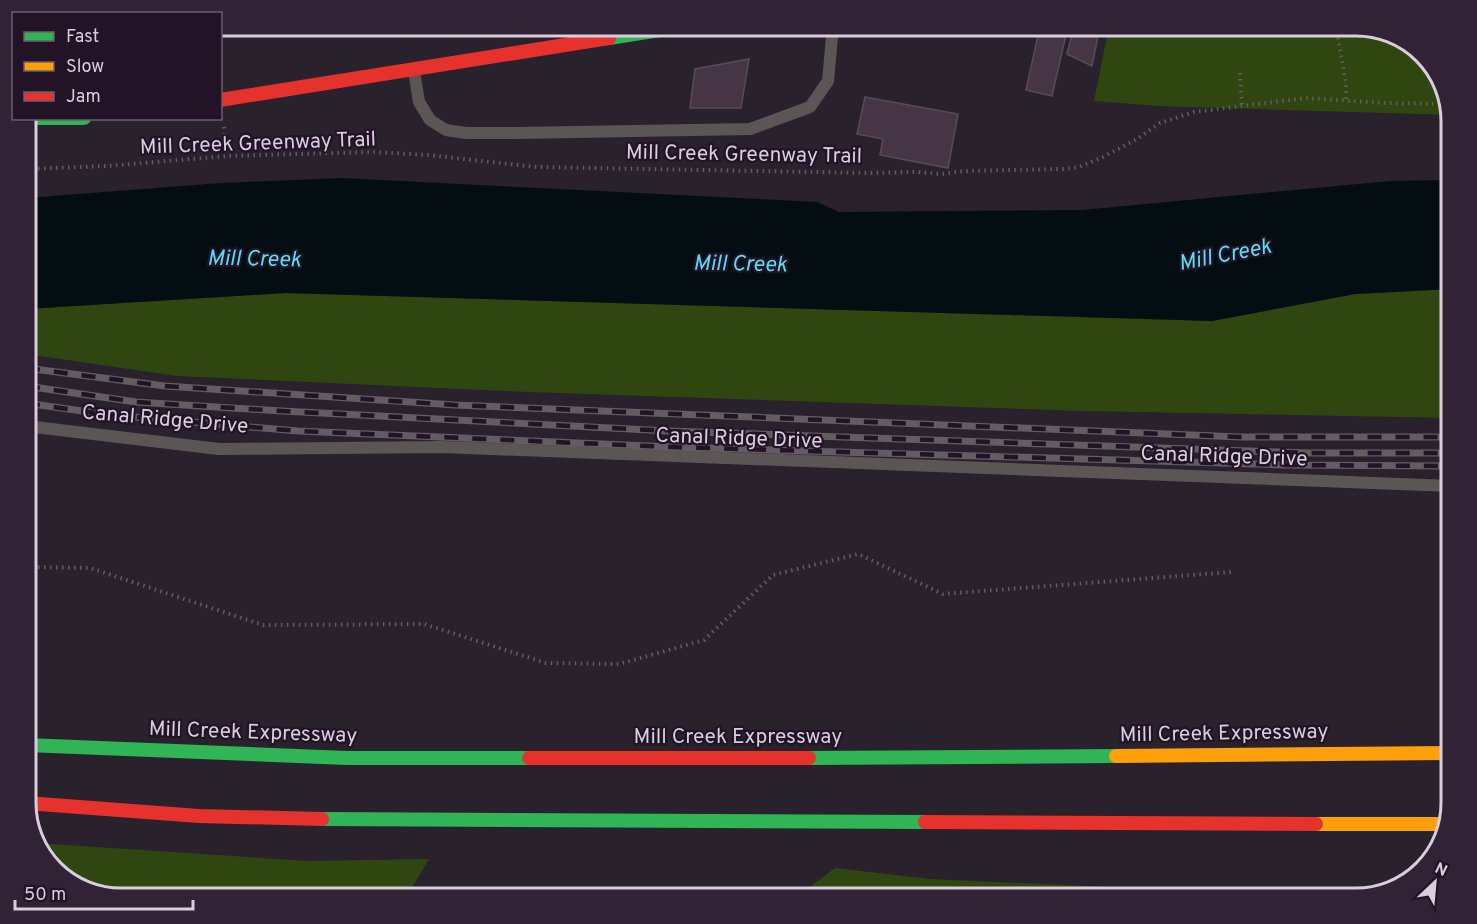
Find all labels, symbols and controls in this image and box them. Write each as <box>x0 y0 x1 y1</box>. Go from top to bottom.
legend <box>12 12 222 120</box>
text: Fast <box>66 26 99 49</box>
text: Slow <box>66 56 104 79</box>
text: Jam <box>66 86 101 109</box>
street label: Mill Creek Greenway Trail <box>139 126 377 162</box>
street label: Mill Creek Greenway Trail <box>626 139 862 171</box>
water label: Mill Creek <box>1176 234 1275 278</box>
water label: Mill Creek <box>207 246 302 274</box>
water label: Mill Creek <box>693 251 788 279</box>
street label: Canal Ridge Drive <box>81 399 249 441</box>
street label: Canal Ridge Drive <box>655 423 823 455</box>
street label: Canal Ridge Drive <box>1140 441 1308 473</box>
street label: Mill Creek Expressway <box>148 716 358 750</box>
street label: Mill Creek Expressway <box>1119 719 1329 749</box>
street label: Mill Creek Expressway <box>634 724 842 751</box>
north arrow <box>1405 852 1465 912</box>
text: N <box>1431 859 1450 882</box>
scale bar <box>15 873 194 911</box>
text: 50 m <box>24 884 66 907</box>

